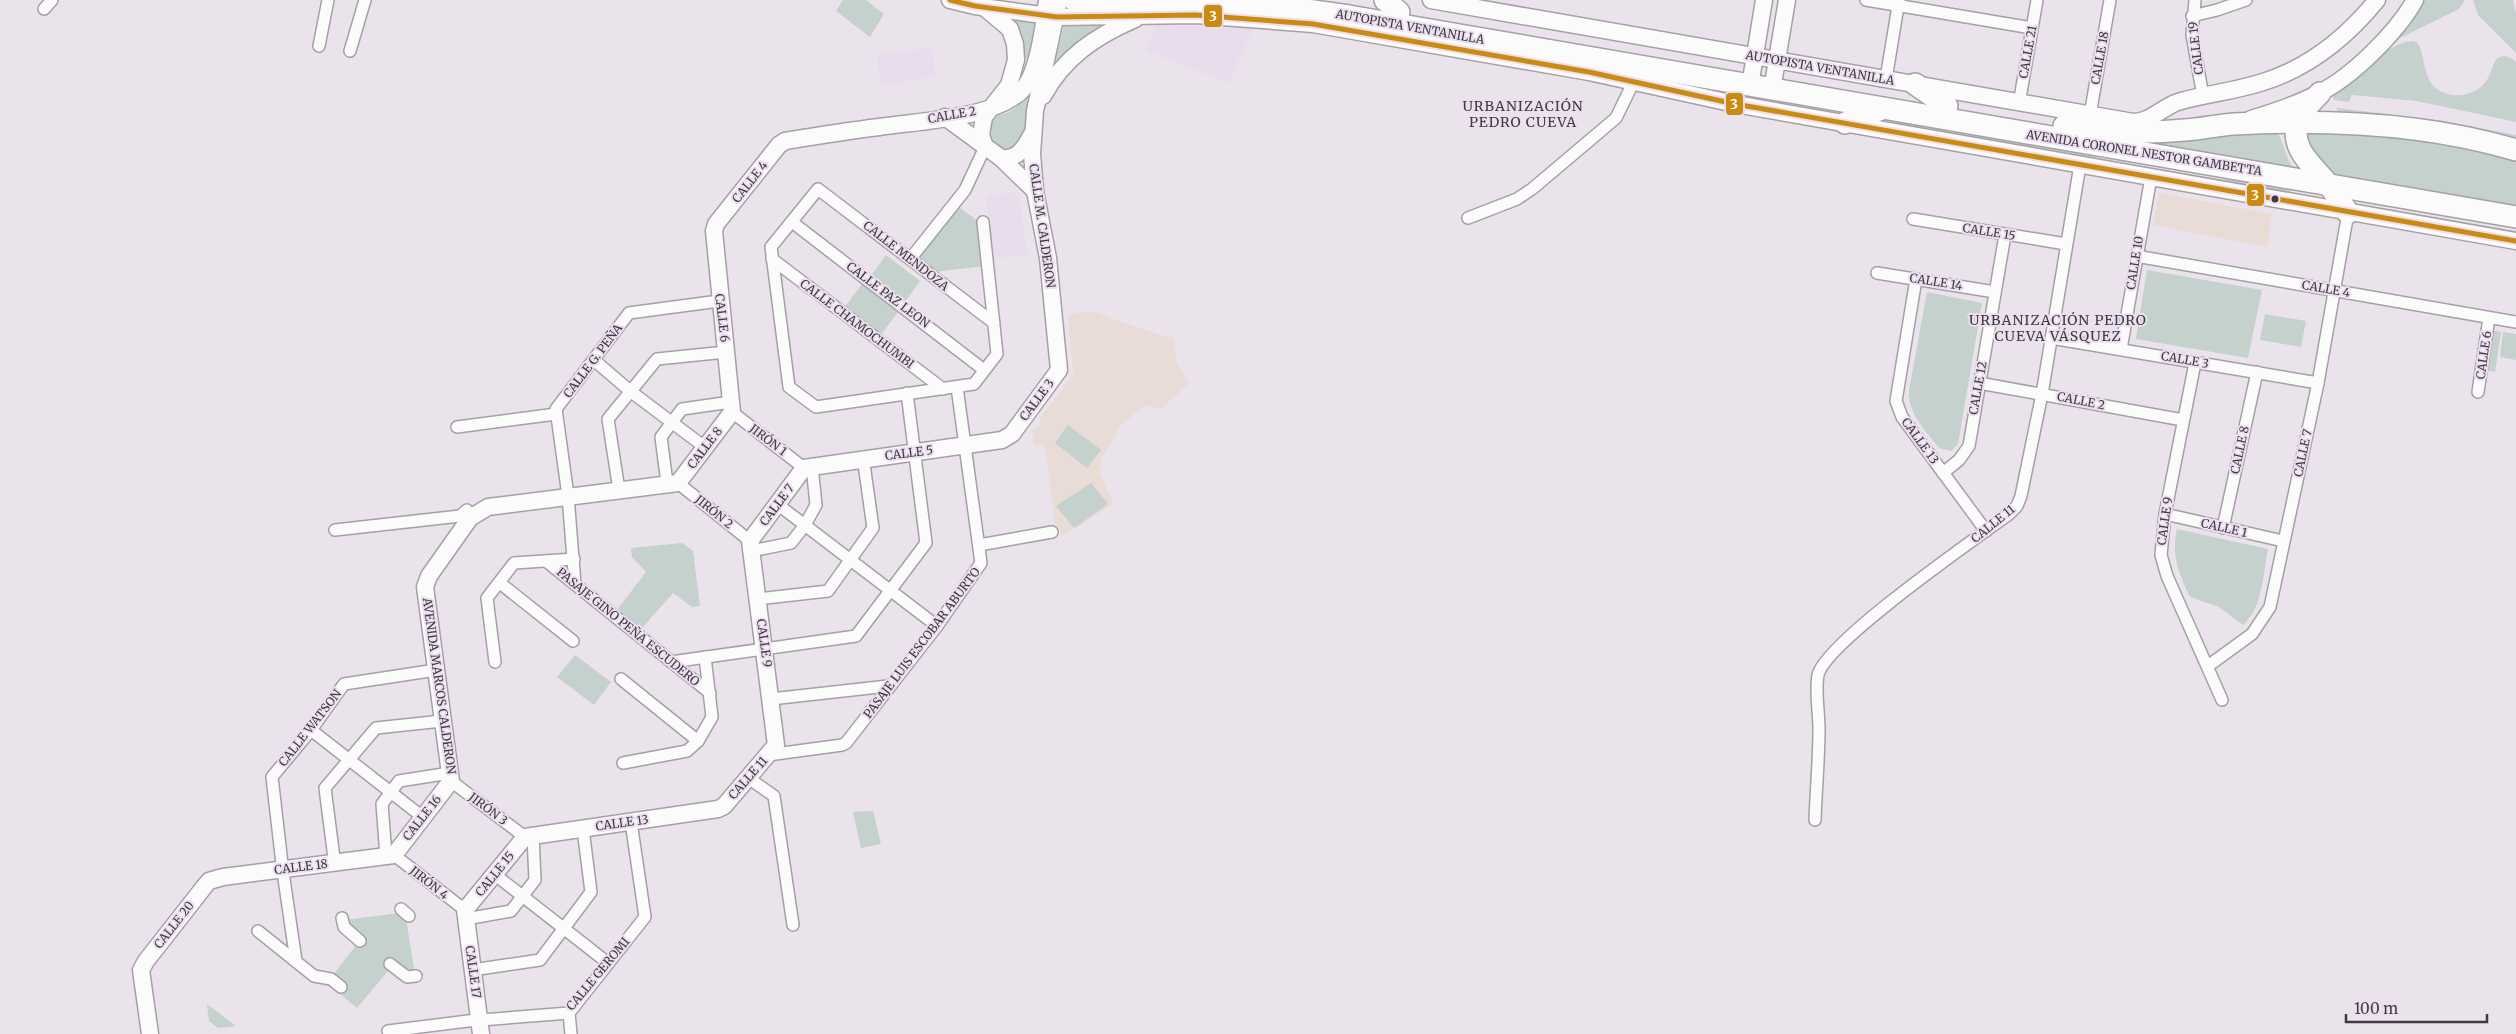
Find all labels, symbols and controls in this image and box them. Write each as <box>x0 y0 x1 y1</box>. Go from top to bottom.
line badge: 3 <box>1203 4 1223 28</box>
street label: AUTOPISTA VENTANILLA <box>1334 6 1486 47</box>
text: 3 <box>1209 7 1217 25</box>
street label: CALLE 19 <box>2185 21 2206 76</box>
street label: CALLE 21 <box>2015 24 2040 80</box>
street label: CALLE 18 <box>2087 30 2112 86</box>
street label: AUTOPISTA VENTANILLA <box>1744 47 1896 88</box>
line badge: 3 <box>1725 92 1744 116</box>
text: 3 <box>1730 95 1738 113</box>
district label: URBANIZACIÓN PEDRO CUEVA <box>1462 97 1584 131</box>
street label: CALLE 2 <box>927 103 977 126</box>
street label: AVENIDA CORONEL NESTOR GAMBETTA <box>2024 126 2264 179</box>
street label: CALLE 4 <box>729 157 771 206</box>
street label: CALLE M. CALDERON <box>1026 163 1059 290</box>
line badge: 3 <box>2246 183 2265 207</box>
text: 3 <box>2251 186 2259 204</box>
unlabelled marker <box>2270 194 2280 204</box>
street label: CALLE MENDOZA <box>860 218 953 294</box>
street label: CALLE 15 <box>1961 220 2017 243</box>
street label: CALLE 10 <box>2123 235 2146 291</box>
street label: CALLE PAZ LEON <box>844 258 933 331</box>
street label: CALLE 14 <box>1908 270 1964 293</box>
street label: CALLE CHAMOCHUMBI <box>797 276 917 371</box>
street label: CALLE 4 <box>2301 277 2352 300</box>
street label: CALLE 6 <box>712 293 733 343</box>
district label: URBANIZACIÓN PEDRO CUEVA VÁSQUEZ <box>1969 311 2147 345</box>
street label: CALLE G. PEÑA <box>560 320 626 401</box>
street label: CALLE 6 <box>2473 330 2494 380</box>
street label: CALLE 3 <box>2160 348 2210 371</box>
street label: CALLE 12 <box>1965 360 1990 416</box>
street label: CALLE 3 <box>1016 376 1057 424</box>
street label: CALLE 2 <box>2056 389 2106 413</box>
street label: CALLE 13 <box>1899 415 1942 467</box>
street label: JIRÓN 1 <box>746 420 790 459</box>
street label: CALLE 8 <box>684 424 725 472</box>
street label: CALLE 8 <box>2227 425 2252 475</box>
street label: CALLE 7 <box>2290 428 2315 478</box>
street label: CALLE 5 <box>884 442 934 463</box>
street label: CALLE 7 <box>756 481 797 528</box>
street label: JIRÓN 2 <box>691 491 736 532</box>
street label: CALLE 9 <box>2154 496 2175 546</box>
street label: CALLE 11 <box>1968 501 2018 546</box>
street label: CALLE 1 <box>2200 515 2249 540</box>
street label: PASAJE GINO PEÑA ESCUDERO <box>554 564 703 689</box>
street label: PASAJE LUIS ESCOBAR ABURTO <box>860 564 983 721</box>
street label: AVENIDA MARCOS CALDERON <box>420 596 459 776</box>
street label: CALLE 9 <box>754 618 775 668</box>
street label: CALLE WATSON <box>275 686 345 769</box>
street label: CALLE 11 <box>725 753 771 802</box>
street label: JIRÓN 3 <box>465 789 511 828</box>
street label: CALLE 16 <box>399 792 444 843</box>
street label: CALLE 13 <box>594 811 650 834</box>
street label: CALLE 15 <box>472 848 517 899</box>
street label: CALLE 18 <box>273 856 328 877</box>
street label: JIRÓN 4 <box>406 862 452 903</box>
street label: CALLE 20 <box>150 898 197 951</box>
street label: CALLE GEROMI <box>563 934 632 1013</box>
street label: CALLE 17 <box>462 945 485 999</box>
scale bar <box>2346 992 2487 1024</box>
text: 100 m <box>2354 999 2398 1018</box>

